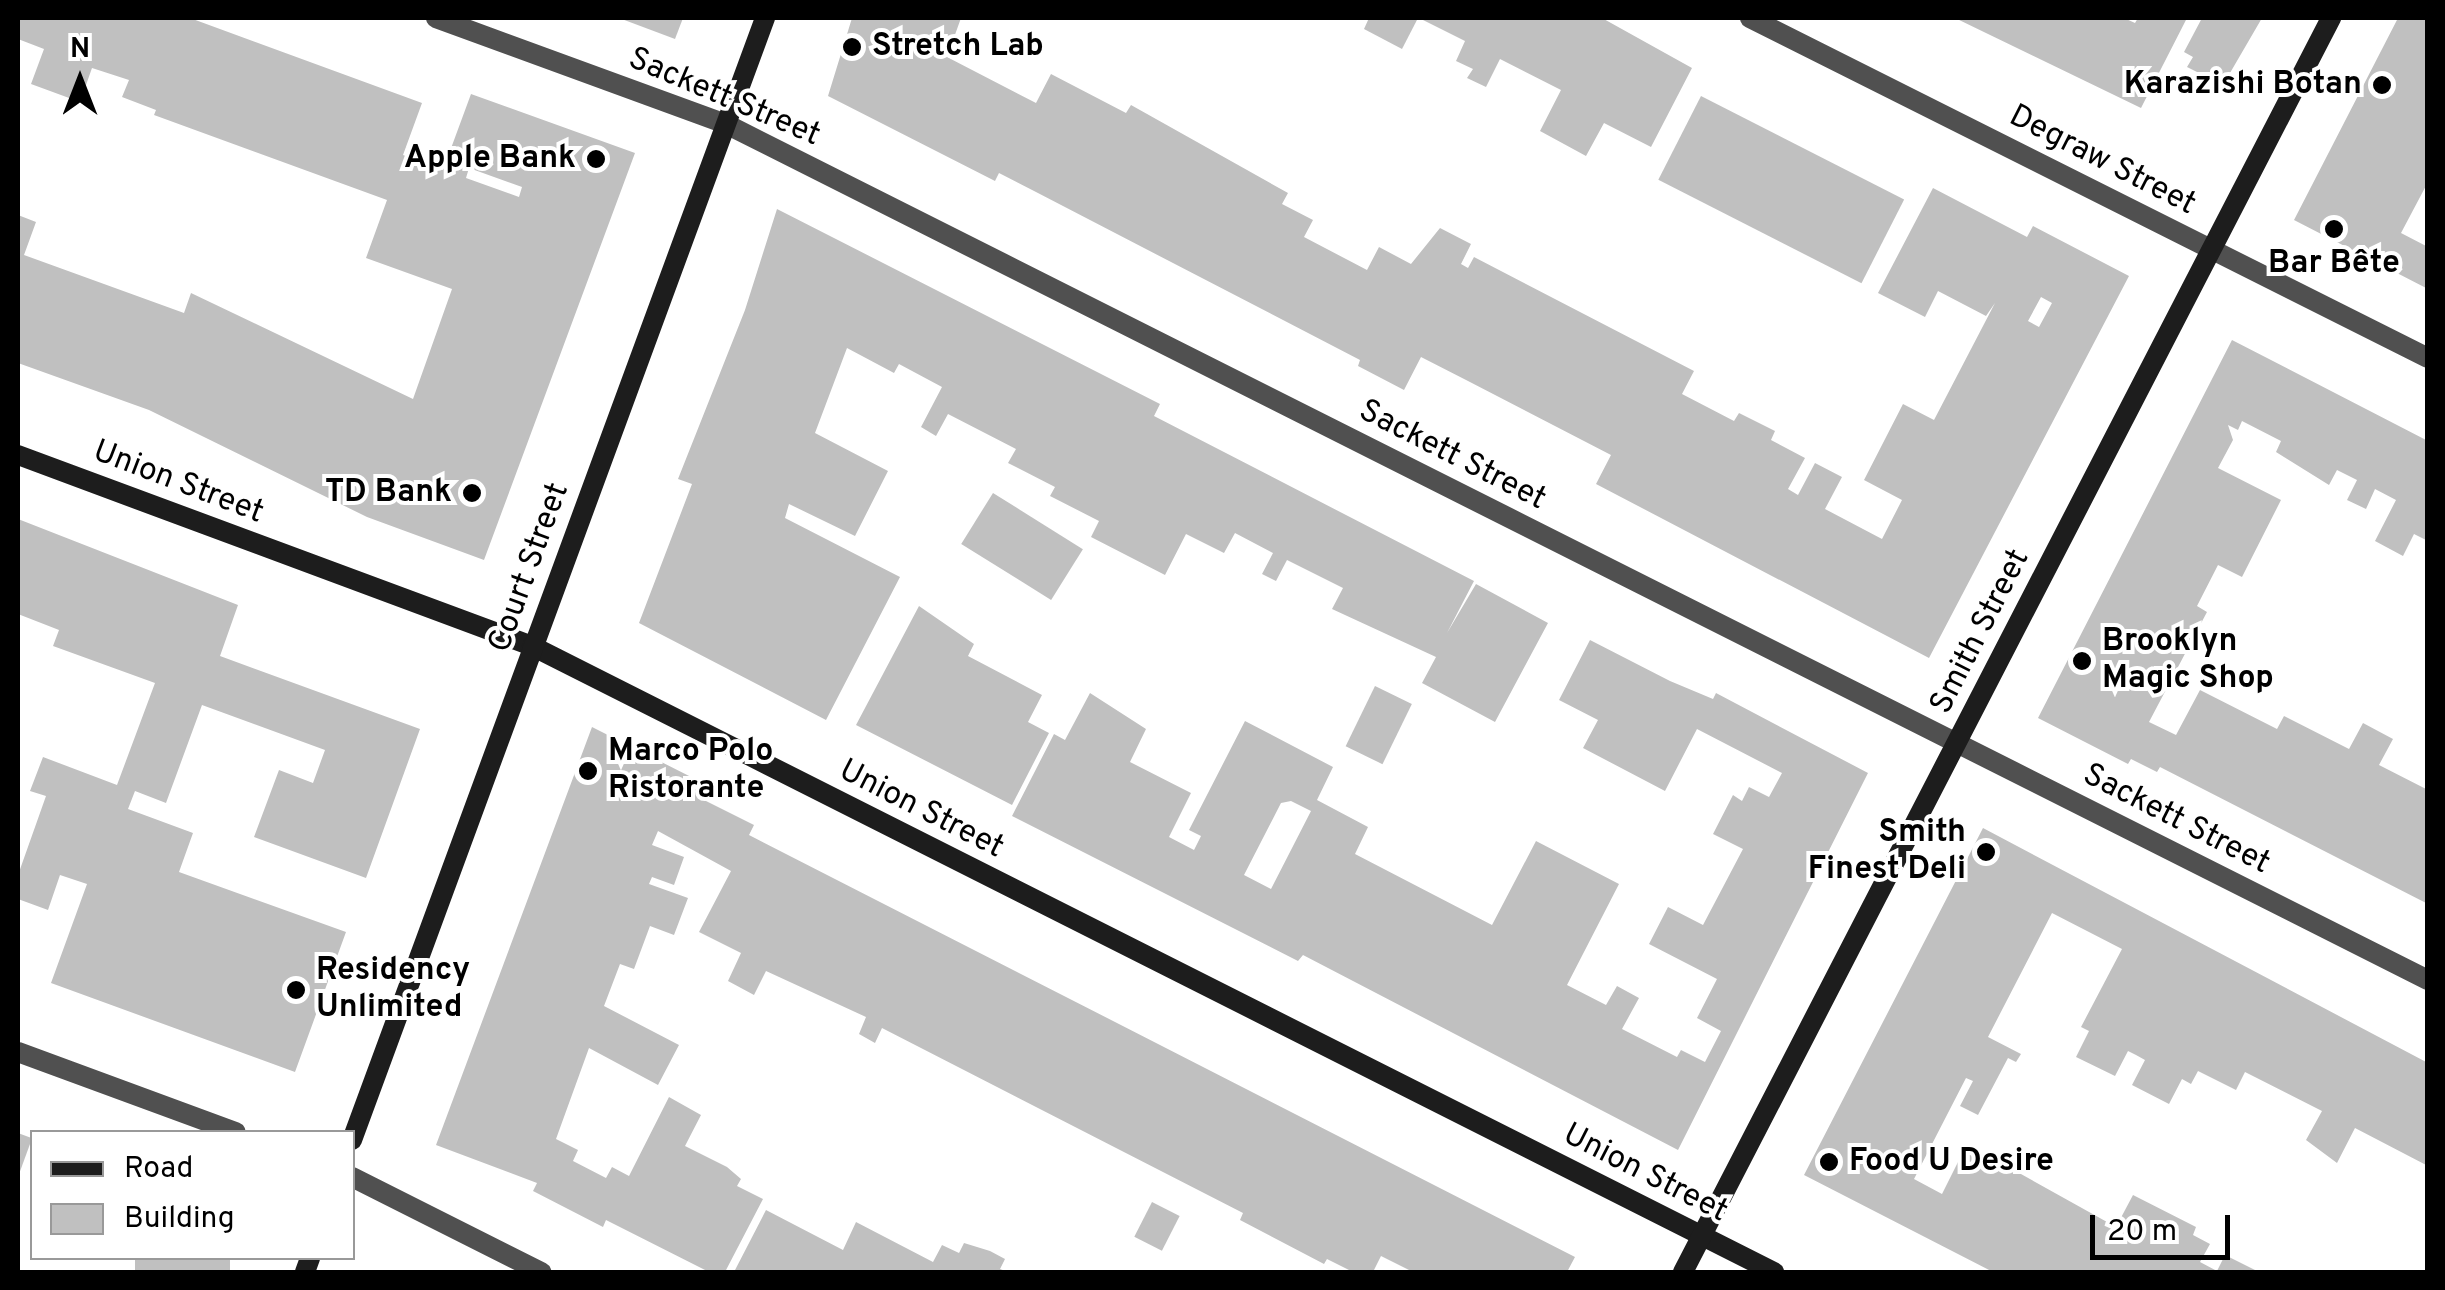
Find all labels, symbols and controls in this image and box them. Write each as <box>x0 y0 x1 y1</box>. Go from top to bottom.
place label: Stretch Lab <box>872 28 1044 66</box>
north arrow <box>30 30 130 130</box>
text: N <box>70 32 90 68</box>
marker: Stretch Lab <box>841 36 863 58</box>
street label: Sackett Street <box>622 40 826 156</box>
place label: Karazishi Botan <box>2124 66 2362 104</box>
marker: Karazishi Botan <box>2371 74 2393 96</box>
street label: Degraw Street <box>2002 98 2202 224</box>
place label: Apple Bank <box>404 140 576 178</box>
marker: Apple Bank <box>585 148 607 170</box>
marker: Bar Bête <box>2323 218 2345 240</box>
place label: Bar Bête <box>2268 245 2400 283</box>
street label: Sackett Street <box>1352 392 1552 520</box>
street label: Union Street <box>87 433 269 533</box>
place label: TD Bank <box>325 474 452 512</box>
street label: Court Street <box>482 478 578 658</box>
marker: TD Bank <box>461 482 483 504</box>
street label: Smith Street <box>1923 543 2039 721</box>
place label: Brooklyn Magic Shop <box>2102 624 2274 699</box>
marker: Brooklyn Magic Shop <box>2071 650 2093 672</box>
place label: Marco Polo Ristorante <box>608 734 773 809</box>
street label: Union Street <box>832 752 1010 868</box>
street label: Sackett Street <box>2076 756 2276 884</box>
marker: Marco Polo Ristorante <box>577 760 599 782</box>
place label: Smith Finest Deli <box>1808 815 1966 890</box>
marker: Smith Finest Deli <box>1975 841 1997 863</box>
place label: Residency Unlimited <box>316 953 470 1028</box>
marker: Residency Unlimited <box>285 979 307 1001</box>
street label: Union Street <box>1556 1116 1734 1232</box>
legend <box>30 1130 355 1260</box>
place label: Food U Desire <box>1849 1143 2054 1181</box>
text: Road <box>124 1151 193 1188</box>
marker: Food U Desire <box>1818 1151 1840 1173</box>
scale bar <box>2095 1195 2235 1257</box>
text: Building <box>124 1201 235 1238</box>
text: 20 m <box>2107 1214 2177 1251</box>

